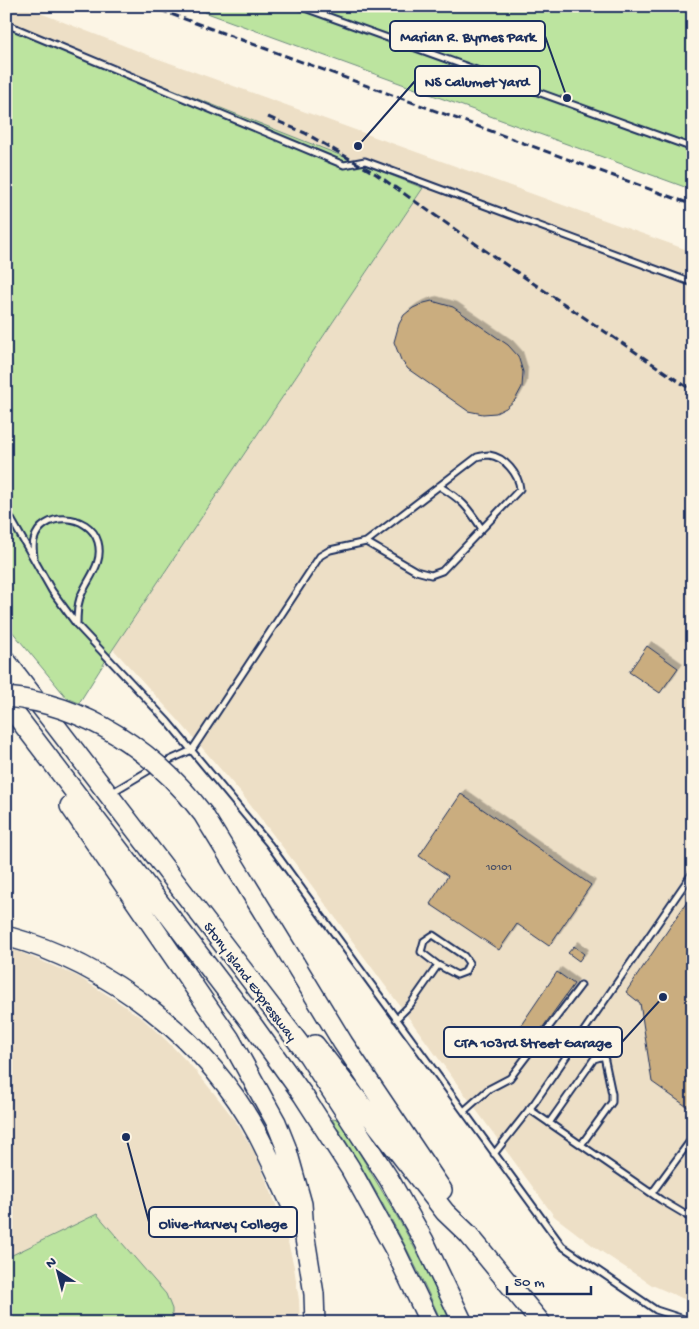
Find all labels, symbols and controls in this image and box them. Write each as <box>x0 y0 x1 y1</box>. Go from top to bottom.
callout: Marian R. Byrnes Park <box>390 21 545 51</box>
text: Marian R. Byrnes Park <box>400 29 538 47</box>
callout: NS Calumet Yard <box>415 66 540 96</box>
text: NS Calumet Yard <box>425 74 531 92</box>
house number: 10101 <box>485 862 512 874</box>
street label: Stony Island Expressway <box>199 920 299 1046</box>
callout: CTA 103rd Street Garage <box>444 1027 622 1057</box>
text: CTA 103rd Street Garage <box>453 1035 613 1053</box>
callout: Olive-Harvey College <box>149 1207 297 1237</box>
text: Olive-Harvey College <box>159 1216 289 1234</box>
north arrow <box>32 1246 82 1296</box>
text: N <box>43 1254 61 1273</box>
scale bar <box>507 1264 590 1296</box>
text: 50 m <box>514 1274 545 1292</box>

